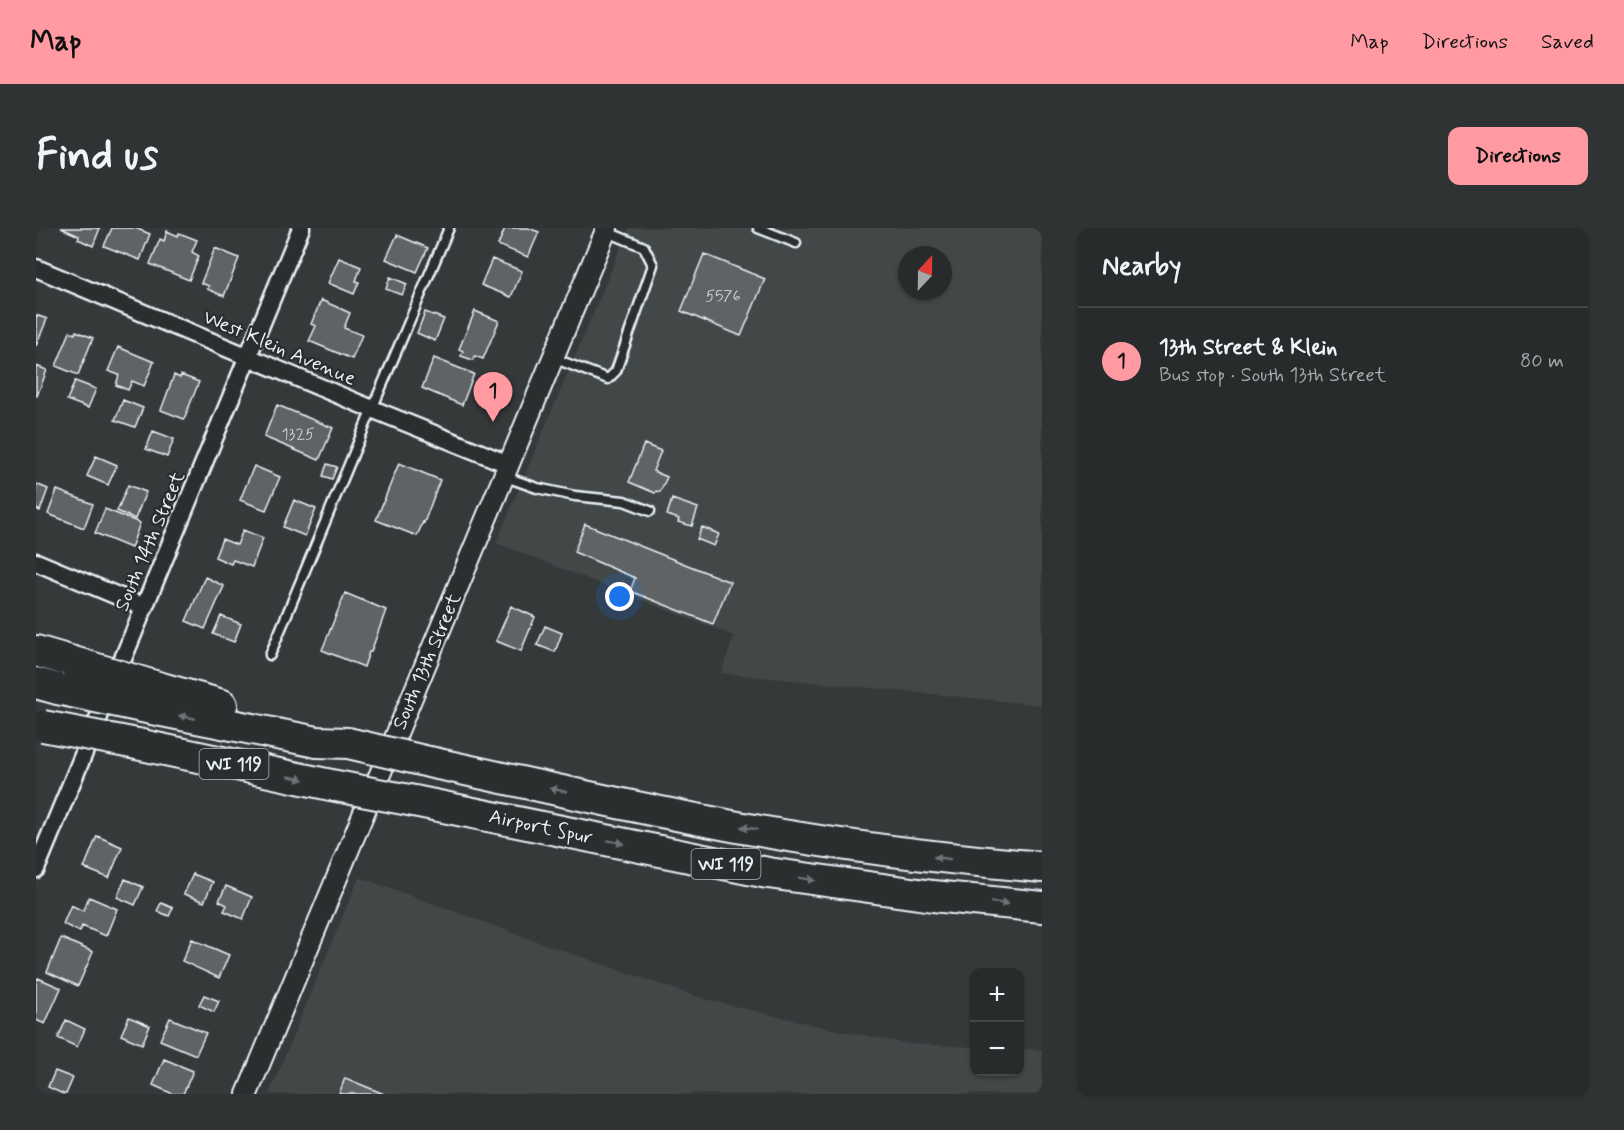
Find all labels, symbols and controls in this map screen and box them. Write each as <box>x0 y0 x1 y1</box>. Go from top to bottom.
text: Map <box>30 24 81 61</box>
text: Map <box>1350 28 1389 56</box>
text: Directions <box>1422 28 1508 56</box>
text: Saved <box>1541 28 1594 56</box>
button: Directions <box>1448 127 1588 185</box>
text: Find us <box>36 129 158 184</box>
north arrow <box>898 246 952 300</box>
text: Nearby <box>1102 250 1181 284</box>
house number: 5576 <box>705 286 741 307</box>
street label: West Klein Avenue <box>199 304 360 393</box>
text: 13th Street & Klein <box>1159 334 1337 362</box>
text: 1 <box>1117 348 1126 375</box>
text: 80 m <box>1520 348 1564 375</box>
text: Bus stop · South 13th Street <box>1159 362 1386 389</box>
pin: 1 <box>474 372 512 422</box>
house number: 1325 <box>281 424 315 445</box>
street label: South 14th Street <box>109 467 192 616</box>
your location <box>605 582 634 611</box>
street label: South 13th Street <box>386 589 468 734</box>
one-way arrow <box>178 711 197 721</box>
road number: WI 119 <box>200 749 268 779</box>
one-way arrow <box>287 773 306 783</box>
one-way arrow <box>549 784 567 794</box>
street label: Airport Spur <box>486 803 595 852</box>
one-way arrow <box>740 823 759 832</box>
one-way arrow <box>606 837 625 847</box>
road number: WI 119 <box>692 849 760 879</box>
one-way arrow <box>932 853 951 862</box>
one-way arrow <box>798 874 817 883</box>
one-way arrow <box>991 899 1010 908</box>
map controls <box>970 968 1024 1076</box>
button: + <box>970 968 1024 1022</box>
button: − <box>970 1022 1024 1076</box>

